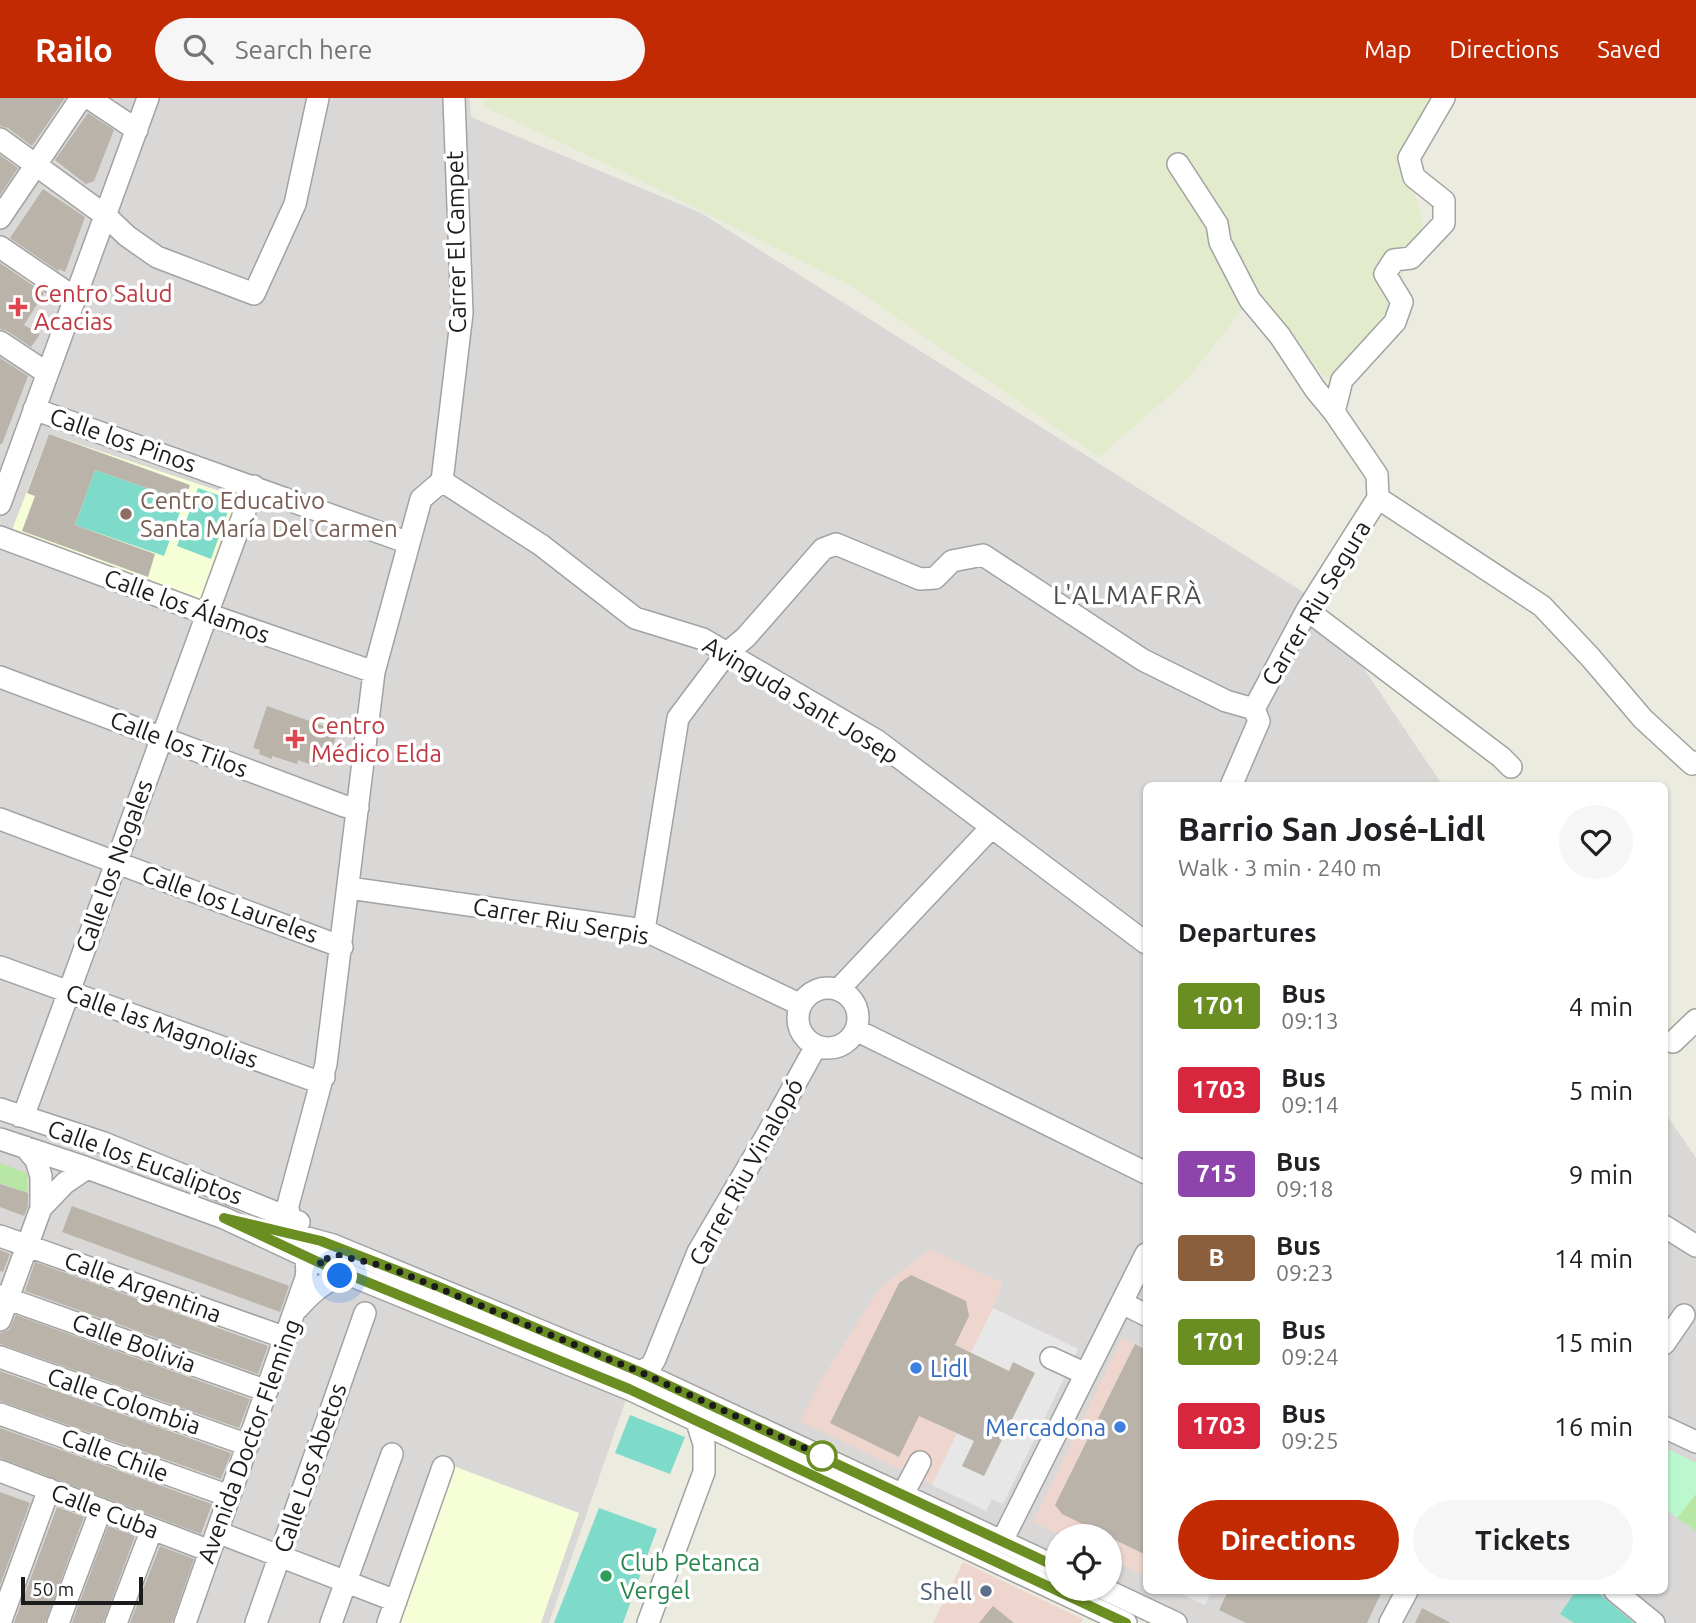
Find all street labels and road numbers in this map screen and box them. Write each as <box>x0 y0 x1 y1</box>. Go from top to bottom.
street label: Carrer El Campet <box>441 150 471 334</box>
street label: Calle los Pinos <box>46 402 200 478</box>
street label: Carrer Riu Segura <box>1256 516 1376 690</box>
street label: Calle los Álamos <box>101 563 274 648</box>
street label: Avinguda Sant Josep <box>698 631 904 769</box>
street label: Calle los Tilos <box>106 705 252 783</box>
street label: Calle los Nogales <box>70 776 158 956</box>
street label: Calle los Laureles <box>138 860 322 948</box>
street label: Carrer Riu Serpis <box>471 892 651 950</box>
street label: Calle las Magnolias <box>62 979 262 1073</box>
street label: Carrer Riu Vinalopó <box>683 1074 809 1270</box>
street label: Calle los Eucaliptos <box>44 1114 246 1210</box>
street label: Calle Argentina <box>61 1246 225 1328</box>
street label: Calle Bolivia <box>68 1308 200 1378</box>
street label: Avenida Doctor Fleming <box>192 1315 306 1567</box>
street label: Calle Colombia <box>44 1362 204 1440</box>
street label: Calle Los Abetos <box>268 1380 352 1556</box>
street label: Calle Chile <box>58 1423 172 1487</box>
street label: Calle Cuba <box>47 1478 163 1544</box>

